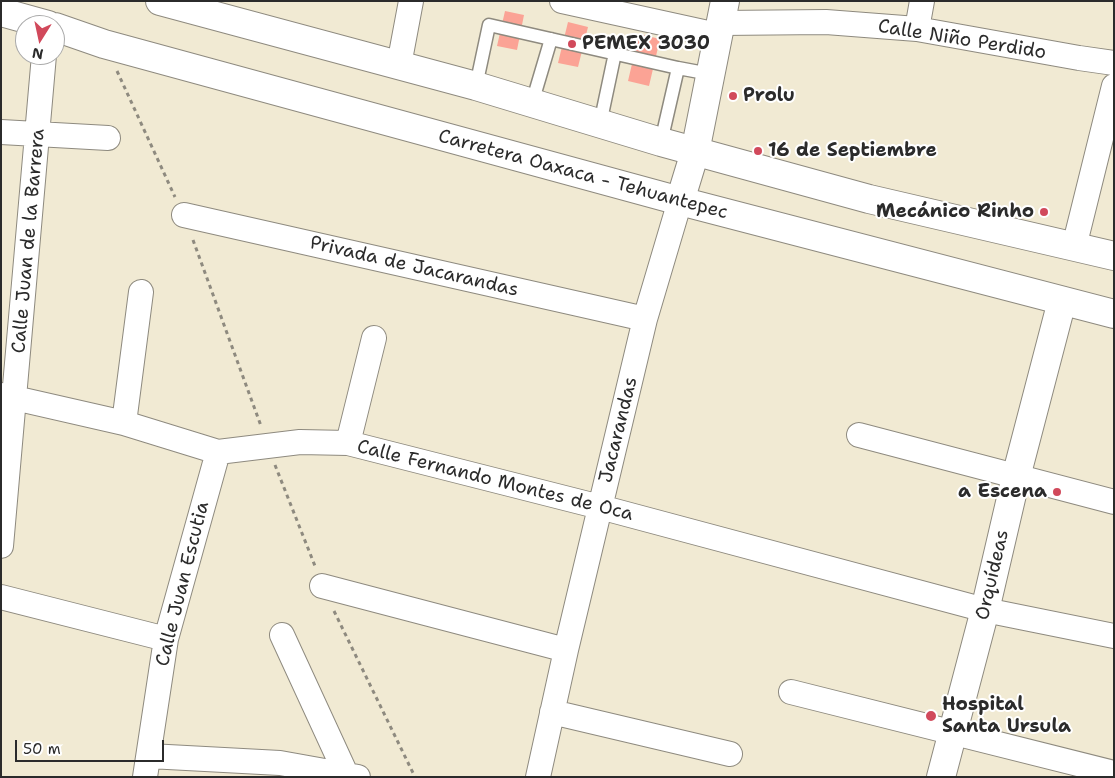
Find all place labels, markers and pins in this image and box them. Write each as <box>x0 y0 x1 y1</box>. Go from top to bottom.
place label: PEMEX 3030 <box>582 33 710 55</box>
marker: PEMEX 3030 <box>566 38 578 50</box>
place label: Prolu <box>743 85 795 107</box>
marker: Prolu <box>727 90 739 102</box>
place label: 16 de Septiembre <box>768 140 937 162</box>
marker: 16 de Septiembre <box>752 145 764 157</box>
place label: Mecánico Rinho <box>876 201 1034 223</box>
marker: Mecánico Rinho <box>1038 206 1050 218</box>
place label: a Escena <box>958 481 1047 503</box>
marker: a Escena <box>1051 486 1063 498</box>
place label: Hospital Santa Ursula <box>942 694 1071 738</box>
marker: Hospital Santa Ursula <box>924 709 938 723</box>

